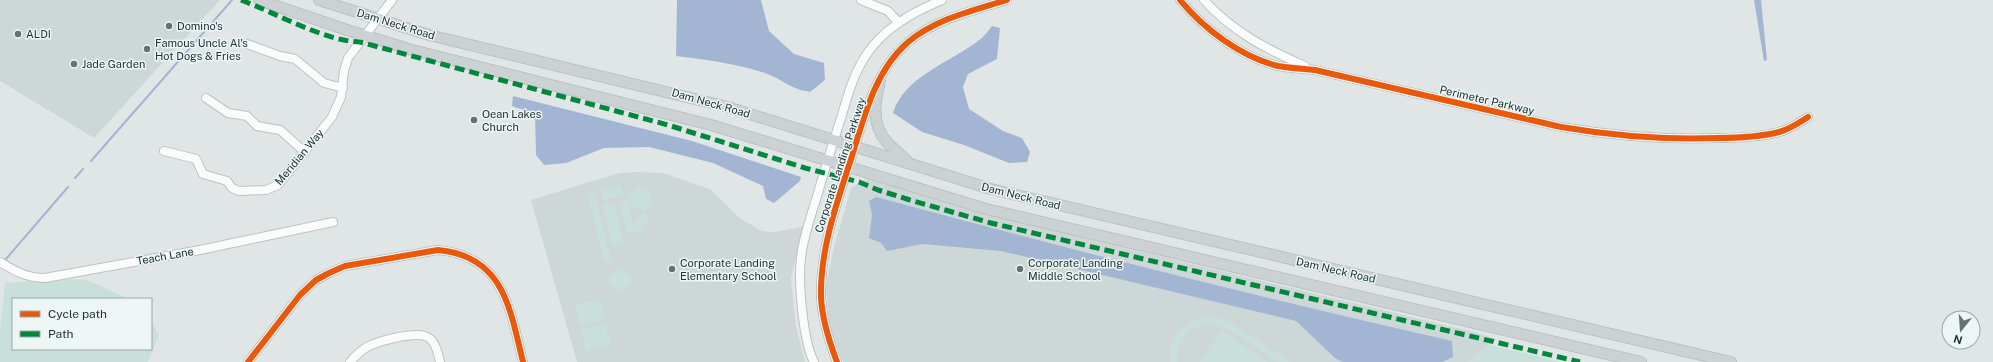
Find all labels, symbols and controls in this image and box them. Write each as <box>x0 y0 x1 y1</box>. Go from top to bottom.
street label: Dam Neck Road <box>355 6 437 42</box>
place label: Domino's <box>177 20 223 32</box>
marker: Domino's <box>164 21 174 31</box>
place label: ALDI <box>26 28 51 40</box>
marker: ALDI <box>13 29 23 39</box>
place label: Famous Uncle Al's Hot Dogs & Fries <box>155 37 248 62</box>
marker: Famous Uncle Al's Hot Dogs & Fries <box>142 44 152 54</box>
place label: Jade Garden <box>82 58 145 70</box>
marker: Jade Garden <box>69 59 79 69</box>
street label: Perimeter Parkway <box>1438 83 1536 117</box>
street label: Dam Neck Road <box>670 86 752 120</box>
street label: Corporate Landing Parkway <box>812 96 868 234</box>
place label: Oean Lakes Church <box>482 108 542 133</box>
marker: Oean Lakes Church <box>469 115 479 125</box>
street label: Meridian Way <box>272 127 326 187</box>
street label: Dam Neck Road <box>980 180 1062 212</box>
street label: Teach Lane <box>136 245 194 267</box>
street label: Dam Neck Road <box>1295 255 1377 285</box>
place label: Corporate Landing Elementary School <box>680 257 777 282</box>
place label: Corporate Landing Middle School <box>1028 257 1123 282</box>
marker: Corporate Landing Elementary School <box>667 264 677 274</box>
marker: Corporate Landing Middle School <box>1015 264 1025 274</box>
legend <box>12 298 152 350</box>
text: Cycle path <box>48 307 107 321</box>
north arrow <box>1941 310 1981 350</box>
text: Path <box>48 327 74 341</box>
text: N <box>1952 333 1964 347</box>

